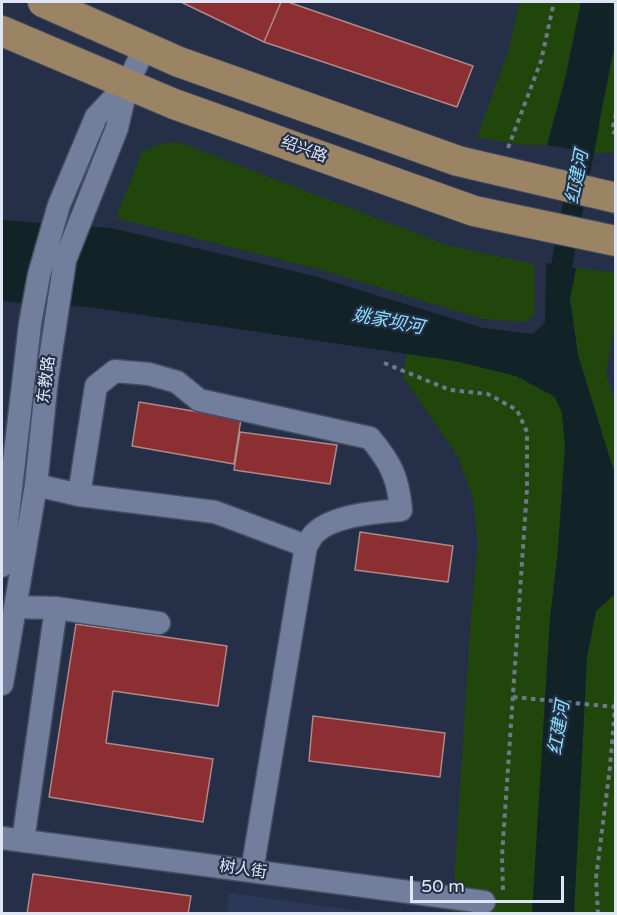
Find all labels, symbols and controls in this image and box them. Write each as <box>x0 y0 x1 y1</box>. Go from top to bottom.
street label: 绍兴路 <box>278 133 330 167</box>
water label: 红建河 <box>562 148 594 206</box>
water label: 姚家坝河 <box>351 305 425 339</box>
street label: 东教路 <box>35 355 59 405</box>
water label: 红建河 <box>545 700 575 756</box>
street label: 树人街 <box>218 857 268 883</box>
scale bar <box>413 864 568 902</box>
text: 50 m <box>421 875 465 897</box>

